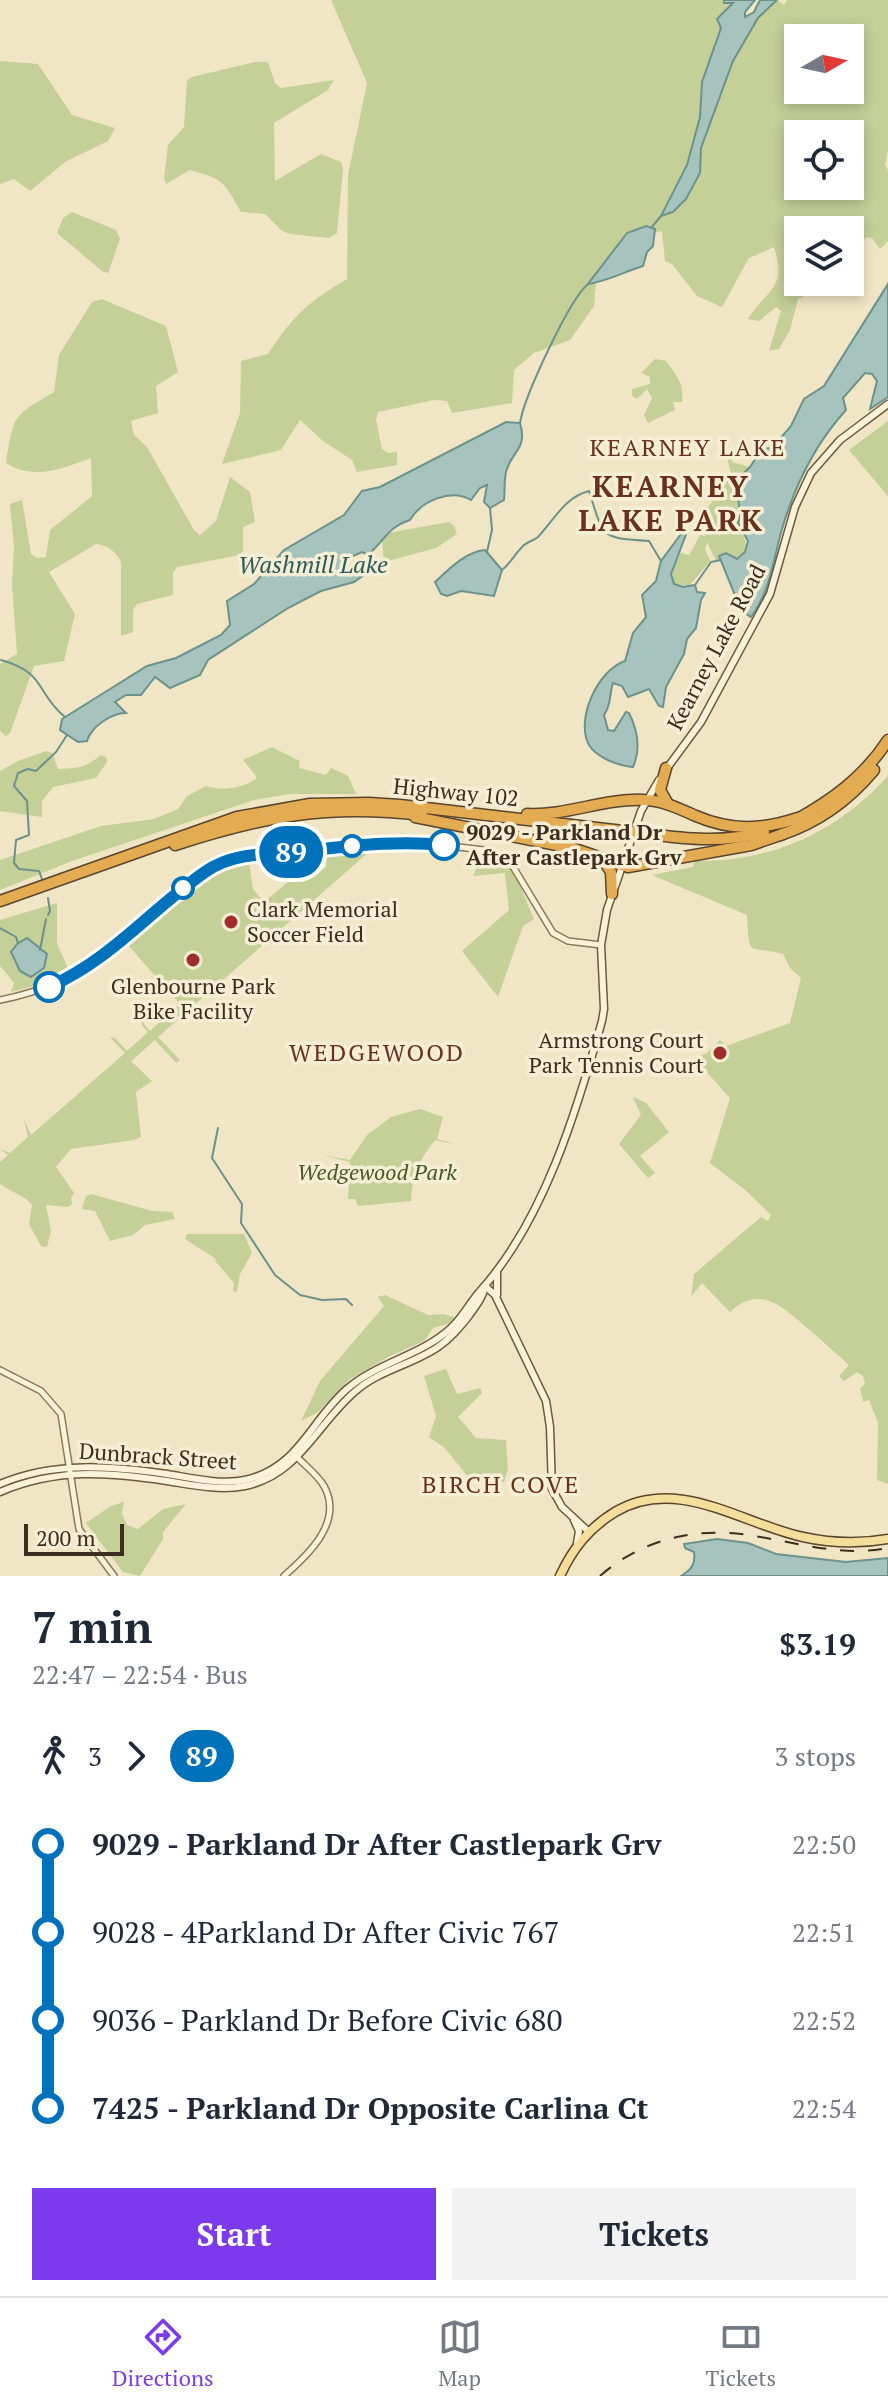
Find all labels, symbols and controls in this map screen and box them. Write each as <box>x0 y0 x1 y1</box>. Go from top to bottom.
north arrow <box>784 24 864 104</box>
map controls <box>784 24 864 296</box>
button: locate <box>784 120 864 200</box>
button: layers <box>784 216 864 296</box>
district label: KEARNEY LAKE <box>589 431 787 463</box>
district label: KEARNEY LAKE PARK <box>578 466 764 540</box>
water label: Washmill Lake <box>238 548 388 580</box>
street label: Kearney Lake Road <box>660 559 771 735</box>
street label: Highway 102 <box>392 771 520 813</box>
place label: 9029 - Parkland Dr After Castlepark Grv <box>466 817 683 871</box>
line badge: 89 <box>255 826 327 878</box>
marker: 9029 - Parkland Dr After Castlepark Grv <box>429 830 459 860</box>
text: 89 <box>275 833 307 870</box>
unlabelled marker <box>341 835 363 857</box>
unlabelled marker <box>172 877 194 899</box>
place label: Clark Memorial Soccer Field <box>247 894 398 948</box>
marker: Clark Memorial Soccer Field <box>222 913 240 931</box>
marker: Glenbourne Park Bike Facility <box>184 951 202 969</box>
place label: Glenbourne Park Bike Facility <box>111 971 276 1025</box>
unlabelled marker <box>34 972 64 1002</box>
place label: Armstrong Court Park Tennis Court <box>529 1025 704 1079</box>
district label: WEDGEWOOD <box>289 1036 465 1068</box>
marker: Armstrong Court Park Tennis Court <box>711 1044 729 1062</box>
park label: Wedgewood Park <box>297 1157 457 1186</box>
street label: Dunbrack Street <box>78 1436 238 1475</box>
district label: BIRCH COVE <box>422 1468 580 1500</box>
scale bar <box>24 1520 124 1556</box>
text: 200 m <box>36 1523 96 1552</box>
text: 7 min <box>32 1597 152 1656</box>
text: $3.19 <box>779 1624 856 1664</box>
text: 22:47 – 22:54 · Bus <box>32 1657 248 1691</box>
icon: walk <box>32 1734 76 1778</box>
icon: forward <box>114 1734 158 1778</box>
text: 89 <box>186 1737 218 1774</box>
text: 3 <box>88 1739 102 1773</box>
text: 3 stops <box>775 1739 856 1773</box>
text: 9029 - Parkland Dr After Castlepark Grv <box>92 1824 661 1864</box>
text: 22:50 <box>792 1827 856 1861</box>
text: 9028 - 4Parkland Dr After Civic 767 <box>92 1912 560 1952</box>
text: 22:51 <box>792 1915 856 1949</box>
text: 9036 - Parkland Dr Before Civic 680 <box>92 2000 562 2040</box>
text: 22:52 <box>792 2003 856 2037</box>
text: 7425 - Parkland Dr Opposite Carlina Ct <box>92 2088 648 2128</box>
text: 22:54 <box>792 2091 856 2125</box>
button: Start <box>32 2188 436 2280</box>
button: Tickets <box>452 2188 856 2280</box>
tab: Directions <box>112 2315 214 2392</box>
tab: Map <box>438 2315 482 2392</box>
tab: Tickets <box>706 2315 776 2392</box>

